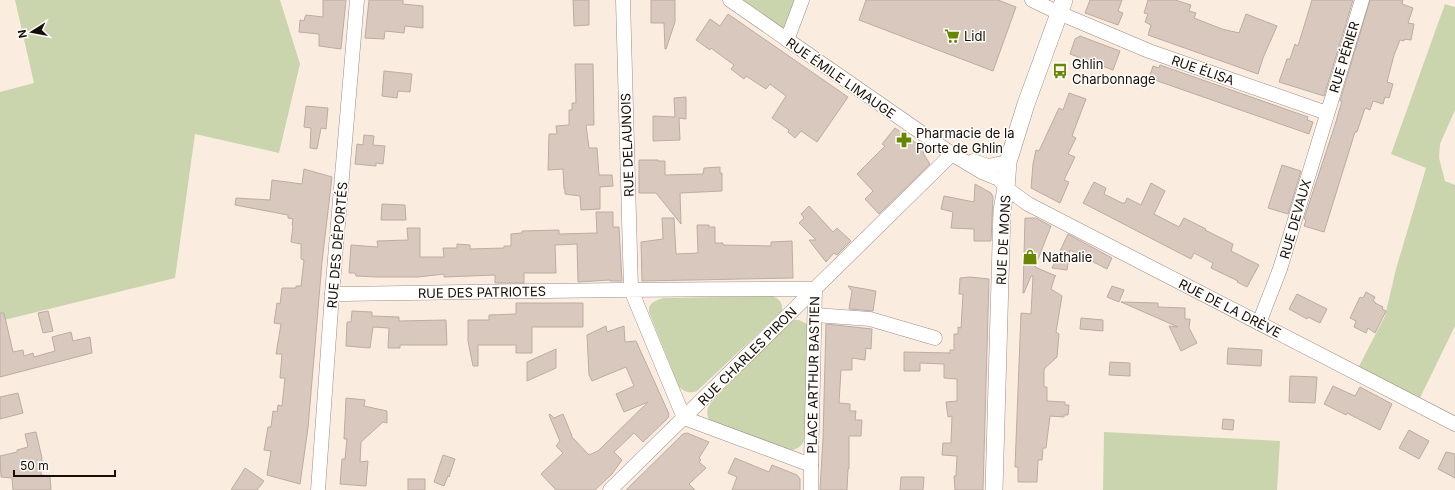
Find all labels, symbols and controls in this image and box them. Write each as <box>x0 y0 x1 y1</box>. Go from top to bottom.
north arrow <box>12 12 52 52</box>
street label: RUE PÉRIER <box>1326 19 1362 95</box>
supermarket icon: Lidl <box>943 27 961 45</box>
text: N <box>15 28 30 39</box>
place label: Lidl <box>964 28 986 44</box>
street label: RUE ÉMILE LIMAUGE <box>783 34 899 122</box>
street label: RUE ÉLISA <box>1169 52 1237 88</box>
place label: Ghlin Charbonnage <box>1072 56 1156 87</box>
bus stop icon: Ghlin Charbonnage <box>1051 62 1069 80</box>
street label: RUE DELAUNOIS <box>617 93 637 197</box>
place label: Pharmacie de la Porte de Ghlin <box>916 125 1015 156</box>
pharmacy icon: Pharmacie de la Porte de Ghlin <box>895 131 913 149</box>
street label: RUE DEVAUX <box>1276 177 1314 261</box>
street label: RUE DES DÉPORTÉS <box>323 181 351 309</box>
street label: RUE DE MONS <box>993 195 1013 285</box>
shop icon: Nathalie <box>1021 248 1039 266</box>
place label: Nathalie <box>1042 249 1092 265</box>
street label: RUE DE LA DRÈVE <box>1176 275 1284 341</box>
street label: RUE DES PATRIOTES <box>418 283 546 301</box>
street label: PLACE ARTHUR BASTIEN <box>804 296 822 454</box>
street label: RUE CHARLES PIRON <box>694 303 800 409</box>
scale bar <box>14 452 115 478</box>
text: 50 m <box>20 458 49 473</box>

